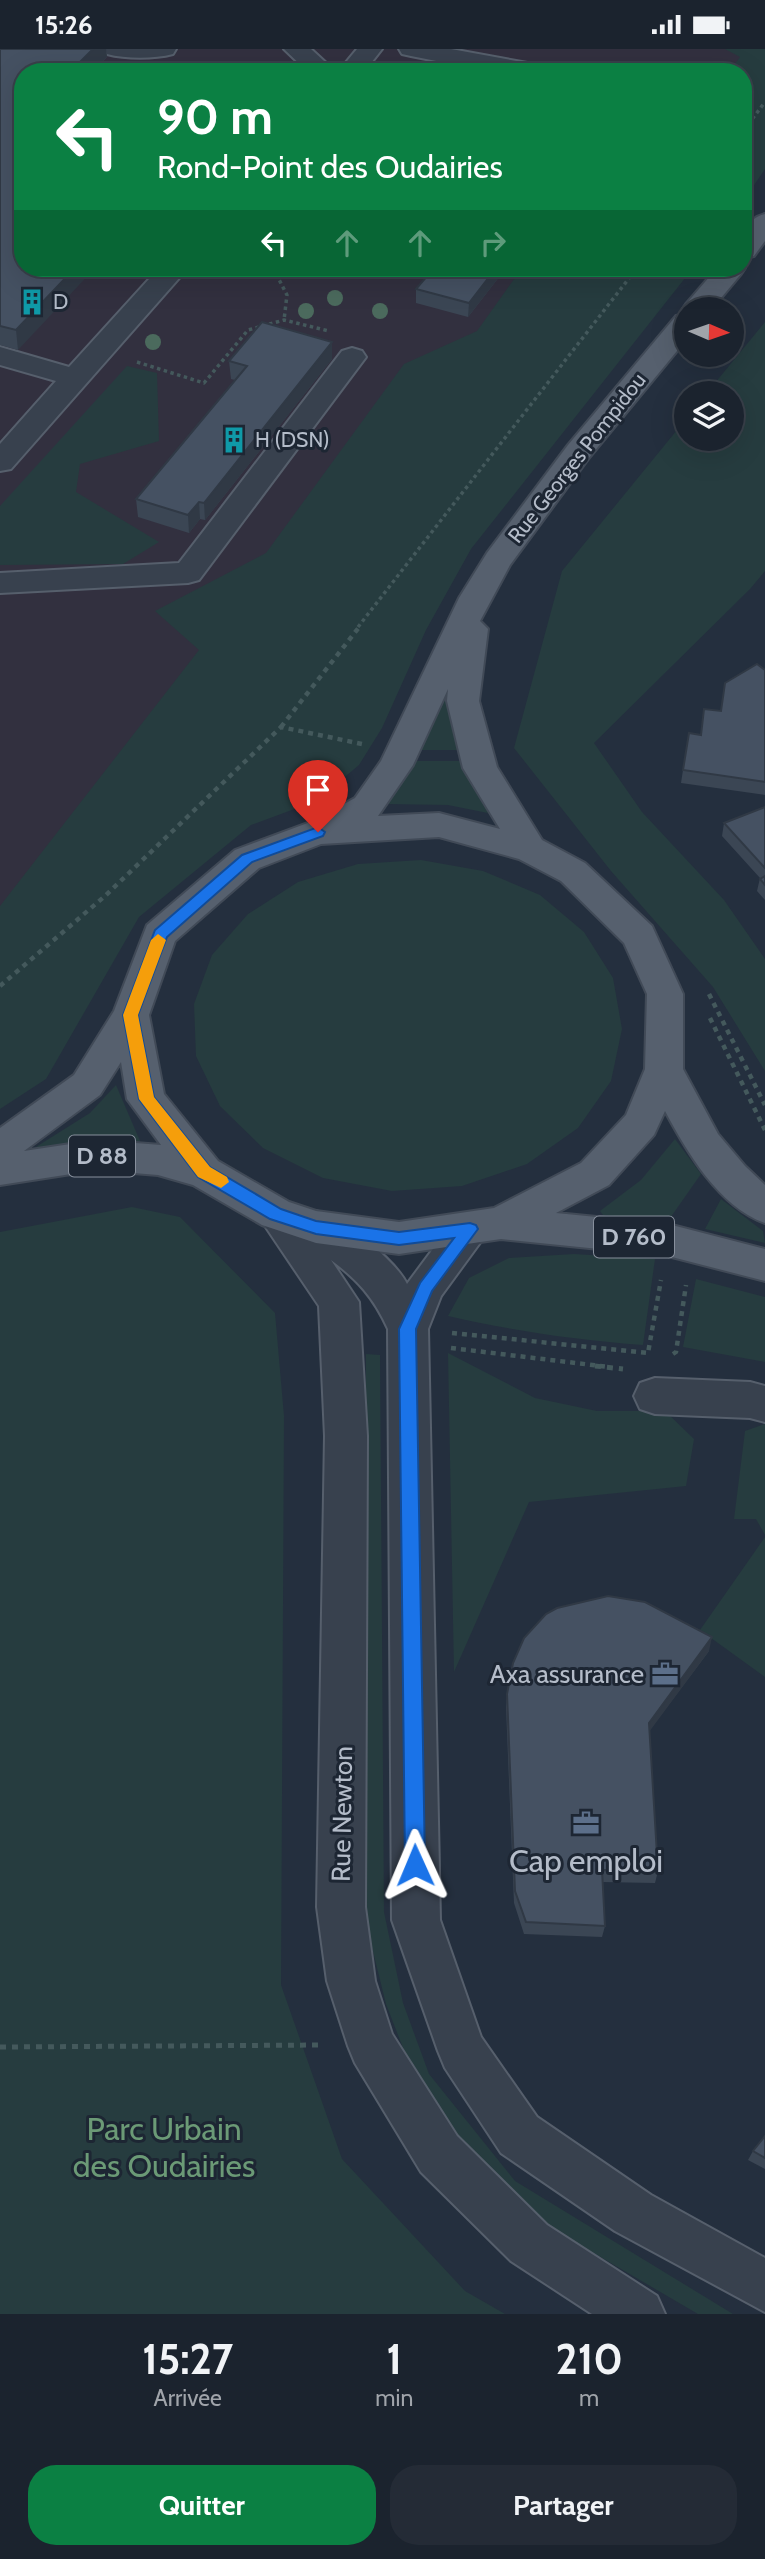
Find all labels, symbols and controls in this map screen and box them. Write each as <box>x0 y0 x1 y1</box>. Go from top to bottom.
text: 15:26 <box>35 9 93 41</box>
text: 90 m <box>157 87 273 146</box>
icon: left <box>42 91 133 182</box>
text: Rond-Point des Oudairies <box>157 147 503 186</box>
icon: left <box>255 224 293 262</box>
icon: ahead <box>328 224 366 262</box>
icon: ahead <box>401 224 439 262</box>
icon: right <box>474 224 512 262</box>
building icon: D <box>17 287 47 317</box>
place label: D <box>53 289 68 314</box>
north arrow <box>674 297 744 367</box>
map controls <box>674 297 744 451</box>
street label: Rue Georges Pompidou <box>503 368 651 548</box>
button: layers <box>674 381 744 451</box>
building icon: H (DSN) <box>219 425 249 455</box>
place label: H (DSN) <box>255 427 330 452</box>
pin <box>288 760 348 832</box>
icon: arrive <box>299 771 337 809</box>
road number: D 88 <box>69 1135 135 1177</box>
road number: D 760 <box>594 1217 674 1257</box>
place label: Axa assurance <box>490 1658 644 1690</box>
office icon: Axa assurance <box>650 1659 680 1689</box>
street label: Rue Newton <box>325 1746 359 1882</box>
office icon: Cap emploi <box>571 1808 601 1838</box>
position arrow <box>378 1828 452 1902</box>
place label: Cap emploi <box>509 1841 663 1880</box>
park label: Parc Urbain des Oudairies <box>73 2109 255 2185</box>
text: 15:27 <box>142 2333 233 2385</box>
text: 1 <box>387 2333 402 2385</box>
text: 210 <box>555 2333 623 2385</box>
text: Arrivée <box>154 2384 222 2412</box>
text: min <box>375 2384 413 2412</box>
text: m <box>579 2384 599 2412</box>
button: Quitter <box>28 2465 376 2545</box>
button: Partager <box>390 2465 737 2545</box>

